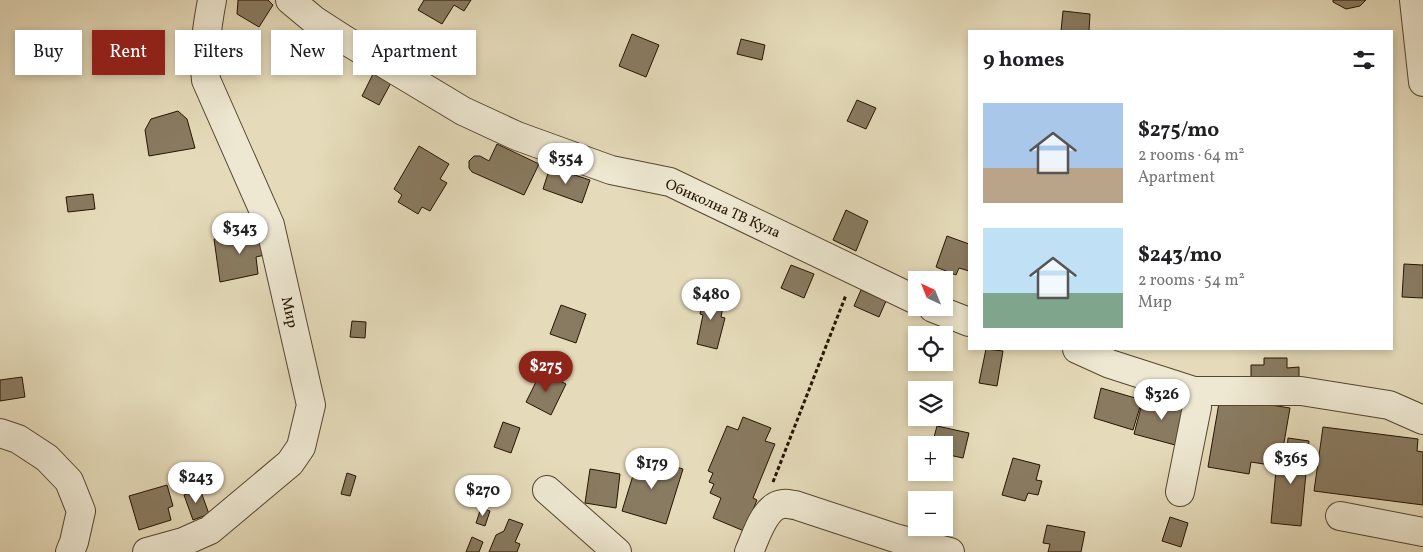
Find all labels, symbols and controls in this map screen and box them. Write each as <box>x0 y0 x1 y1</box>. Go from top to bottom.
chip: Buy <box>15 30 82 75</box>
chip: Rent <box>92 30 165 75</box>
chip: Filters <box>175 30 261 75</box>
chip: New <box>271 30 343 75</box>
chip: Apartment <box>353 30 476 75</box>
text: 9 homes <box>983 46 1064 75</box>
icon: filters <box>1350 46 1378 74</box>
text: $275/mo <box>1138 116 1219 145</box>
icon: home <box>1023 123 1083 183</box>
pin: $354 <box>536 142 596 185</box>
text: 2 rooms · 64 m² <box>1138 145 1245 167</box>
text: $354 <box>549 148 583 170</box>
text: Apartment <box>1138 167 1215 189</box>
street label: Обиколна ТВ Кула <box>661 174 783 244</box>
pin: $343 <box>210 212 270 255</box>
text: $343 <box>223 218 257 240</box>
text: $243/mo <box>1138 241 1222 270</box>
icon: home <box>1023 248 1083 308</box>
text: 2 rooms · 54 m² <box>1138 270 1245 292</box>
north arrow <box>908 271 952 316</box>
map controls <box>908 271 953 536</box>
pin: $480 <box>681 278 741 321</box>
text: $480 <box>692 284 730 306</box>
text: Мир <box>1138 292 1172 314</box>
street label: Мир <box>275 295 302 330</box>
button: locate <box>908 326 953 371</box>
pin: $275 <box>516 350 576 393</box>
text: $275 <box>530 356 562 378</box>
pin: $326 <box>1132 378 1192 421</box>
button: layers <box>908 381 953 426</box>
text: $326 <box>1145 384 1179 406</box>
button: + <box>908 436 953 481</box>
pin: $365 <box>1261 442 1321 485</box>
pin: $179 <box>622 448 682 490</box>
text: $365 <box>1274 448 1308 470</box>
text: $179 <box>636 453 668 475</box>
pin: $243 <box>166 462 226 504</box>
text: $243 <box>179 467 213 489</box>
pin: $270 <box>453 474 513 517</box>
text: $270 <box>466 480 500 502</box>
button: − <box>908 491 953 536</box>

